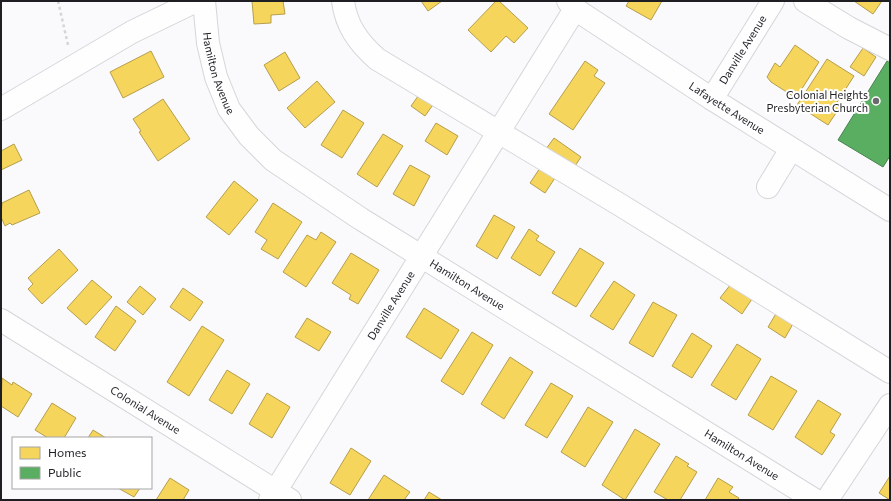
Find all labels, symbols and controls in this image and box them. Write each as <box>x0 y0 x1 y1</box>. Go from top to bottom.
street label: Danville Avenue <box>716 12 769 86</box>
street label: Hamilton Avenue <box>201 31 238 117</box>
street label: Lafayette Avenue <box>687 79 767 136</box>
place label: Colonial Heights Presbyterian Church <box>766 88 868 114</box>
marker: Colonial Heights Presbyterian Church <box>871 96 881 106</box>
street label: Hamilton Avenue <box>428 256 507 312</box>
street label: Danville Avenue <box>364 268 417 342</box>
street label: Colonial Avenue <box>108 383 183 436</box>
street label: Hamilton Avenue <box>702 426 782 482</box>
legend <box>12 437 152 489</box>
text: Homes <box>48 445 86 459</box>
text: Public <box>48 465 81 479</box>

